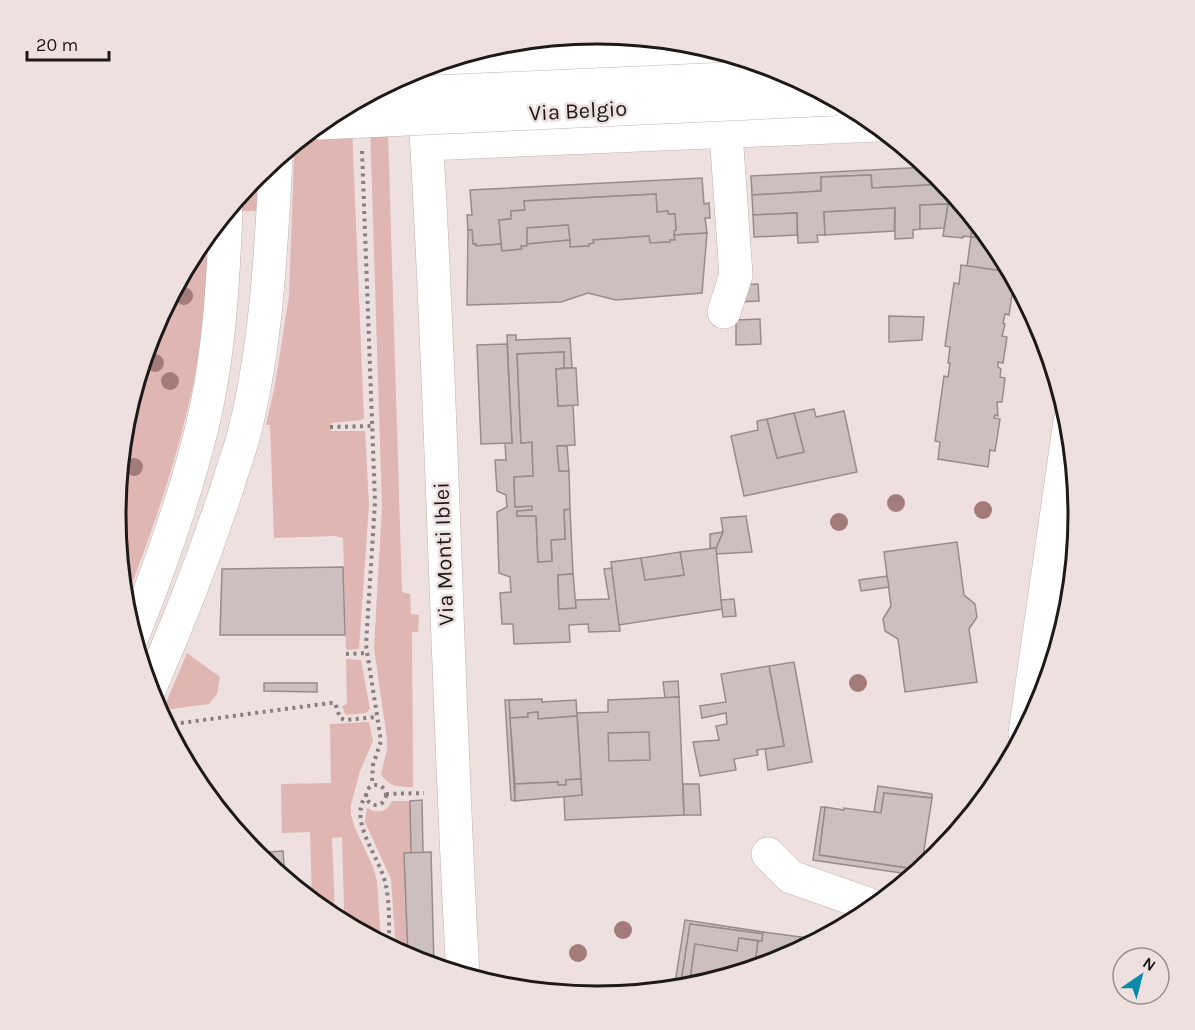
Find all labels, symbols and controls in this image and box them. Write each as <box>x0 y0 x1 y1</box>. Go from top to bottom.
scale bar <box>27 24 110 62</box>
text: 20 m <box>36 34 78 56</box>
street label: Via Belgio <box>528 95 628 127</box>
street label: Via Monti Iblei <box>429 482 459 626</box>
north arrow <box>1111 946 1171 1006</box>
text: N <box>1139 953 1159 975</box>

